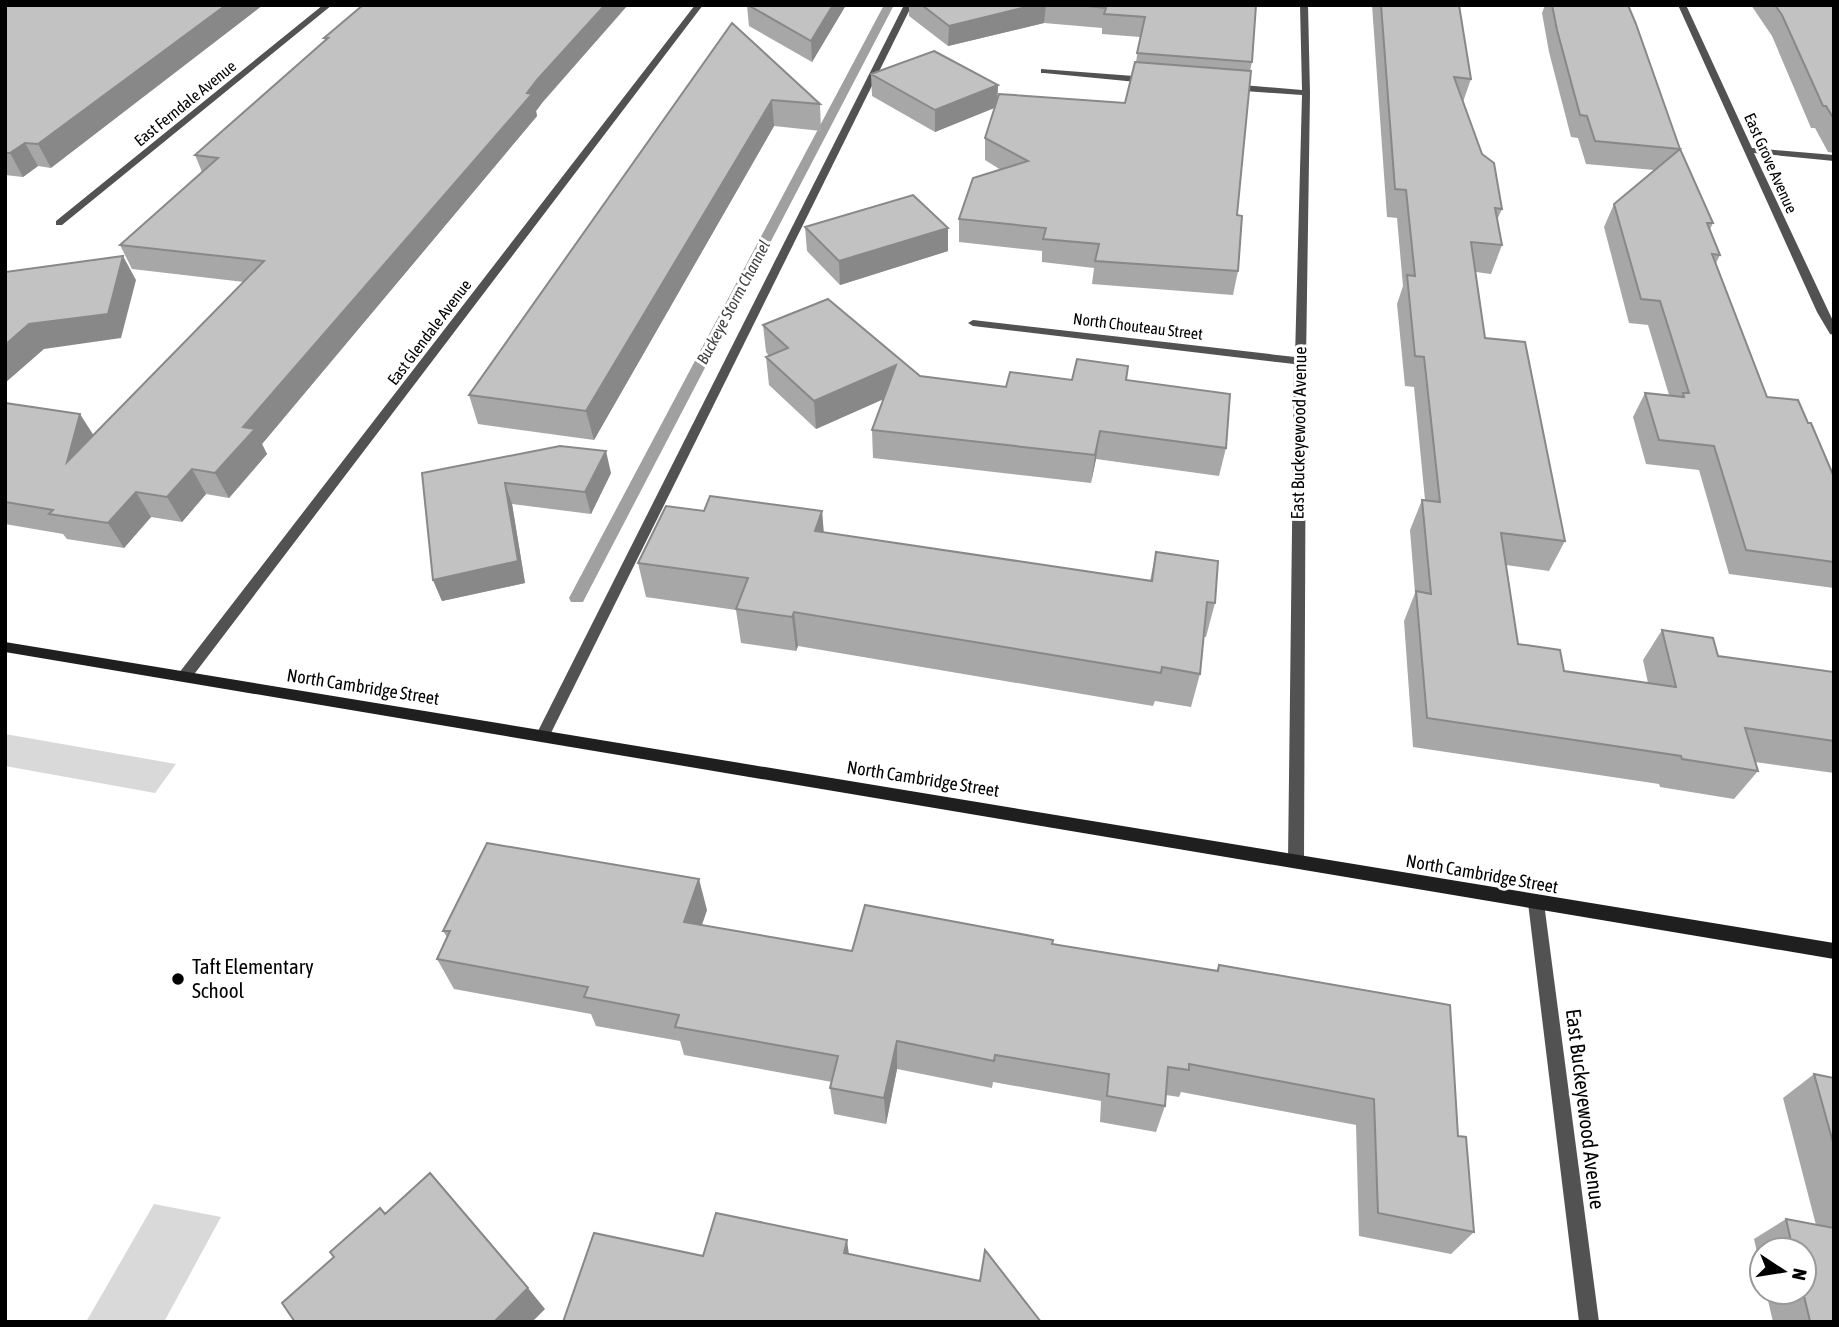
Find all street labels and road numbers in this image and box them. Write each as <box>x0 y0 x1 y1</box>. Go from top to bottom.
street label: East Ferndale Avenue <box>131 57 239 149</box>
street label: East Grove Avenue <box>1741 110 1801 216</box>
street label: East Glendale Avenue <box>384 276 474 388</box>
street label: North Chouteau Street <box>1072 309 1204 343</box>
street label: East Buckeyewood Avenue <box>1286 346 1311 520</box>
street label: North Cambridge Street <box>285 664 441 709</box>
street label: North Cambridge Street <box>845 756 1001 801</box>
street label: North Cambridge Street <box>1404 850 1560 897</box>
street label: East Buckeyewood Avenue <box>1562 1007 1610 1211</box>

